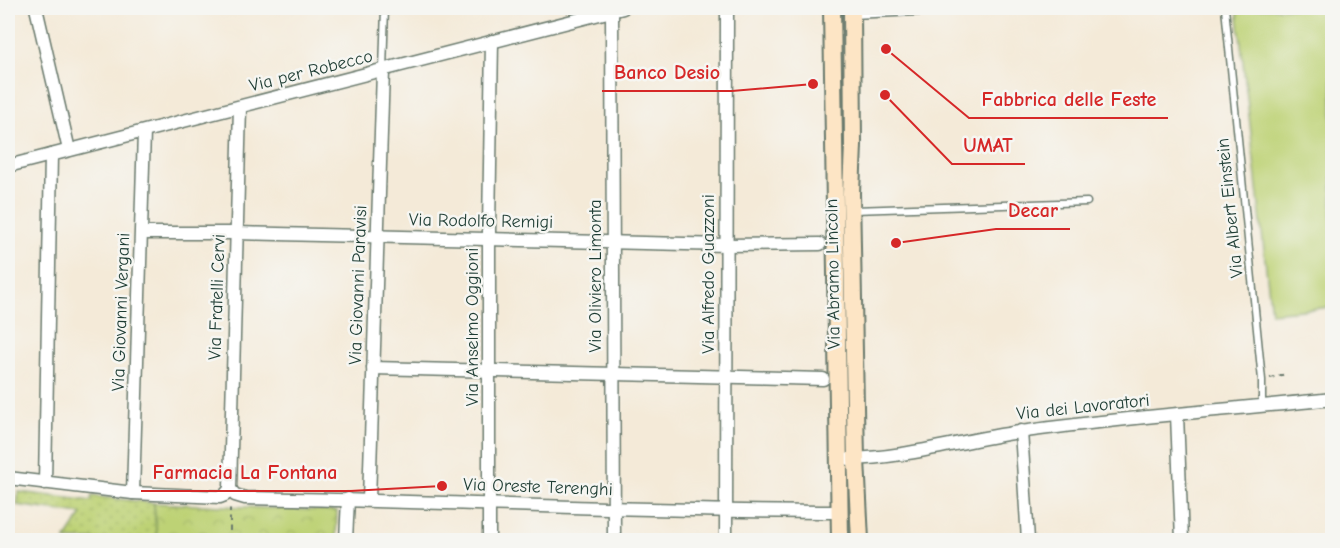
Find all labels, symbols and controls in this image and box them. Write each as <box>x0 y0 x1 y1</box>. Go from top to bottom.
street label: Via per Robecco <box>247 46 375 96</box>
callout: Banco Desio <box>602 53 732 91</box>
text: Banco Desio <box>614 61 720 84</box>
callout: Fabbrica delle Feste <box>969 80 1168 118</box>
text: Fabbrica delle Feste <box>982 88 1157 111</box>
callout: UMAT <box>952 126 1025 164</box>
text: UMAT <box>963 134 1013 157</box>
street label: Via Albert Einstein <box>1212 137 1248 279</box>
callout: Decar <box>996 191 1070 229</box>
street label: Via Alfredo Guazzoni <box>698 194 719 354</box>
street label: Via Abramo Lincoln <box>821 198 845 350</box>
text: Decar <box>1008 199 1058 222</box>
street label: Via Oliviero Limonta <box>585 200 606 353</box>
street label: Via Giovanni Paravisi <box>345 205 371 365</box>
street label: Via Rodolfo Remigi <box>409 209 553 233</box>
street label: Via Giovanni Vergani <box>108 232 134 392</box>
street label: Via Fratelli Cervi <box>204 234 230 360</box>
street label: Via Anselmo Oggioni <box>462 248 483 406</box>
street label: Via dei Lavoratori <box>1015 390 1151 424</box>
callout: Farmacia La Fontana <box>141 453 350 491</box>
text: Farmacia La Fontana <box>152 461 338 484</box>
street label: Via Oreste Terenghi <box>463 474 613 500</box>

